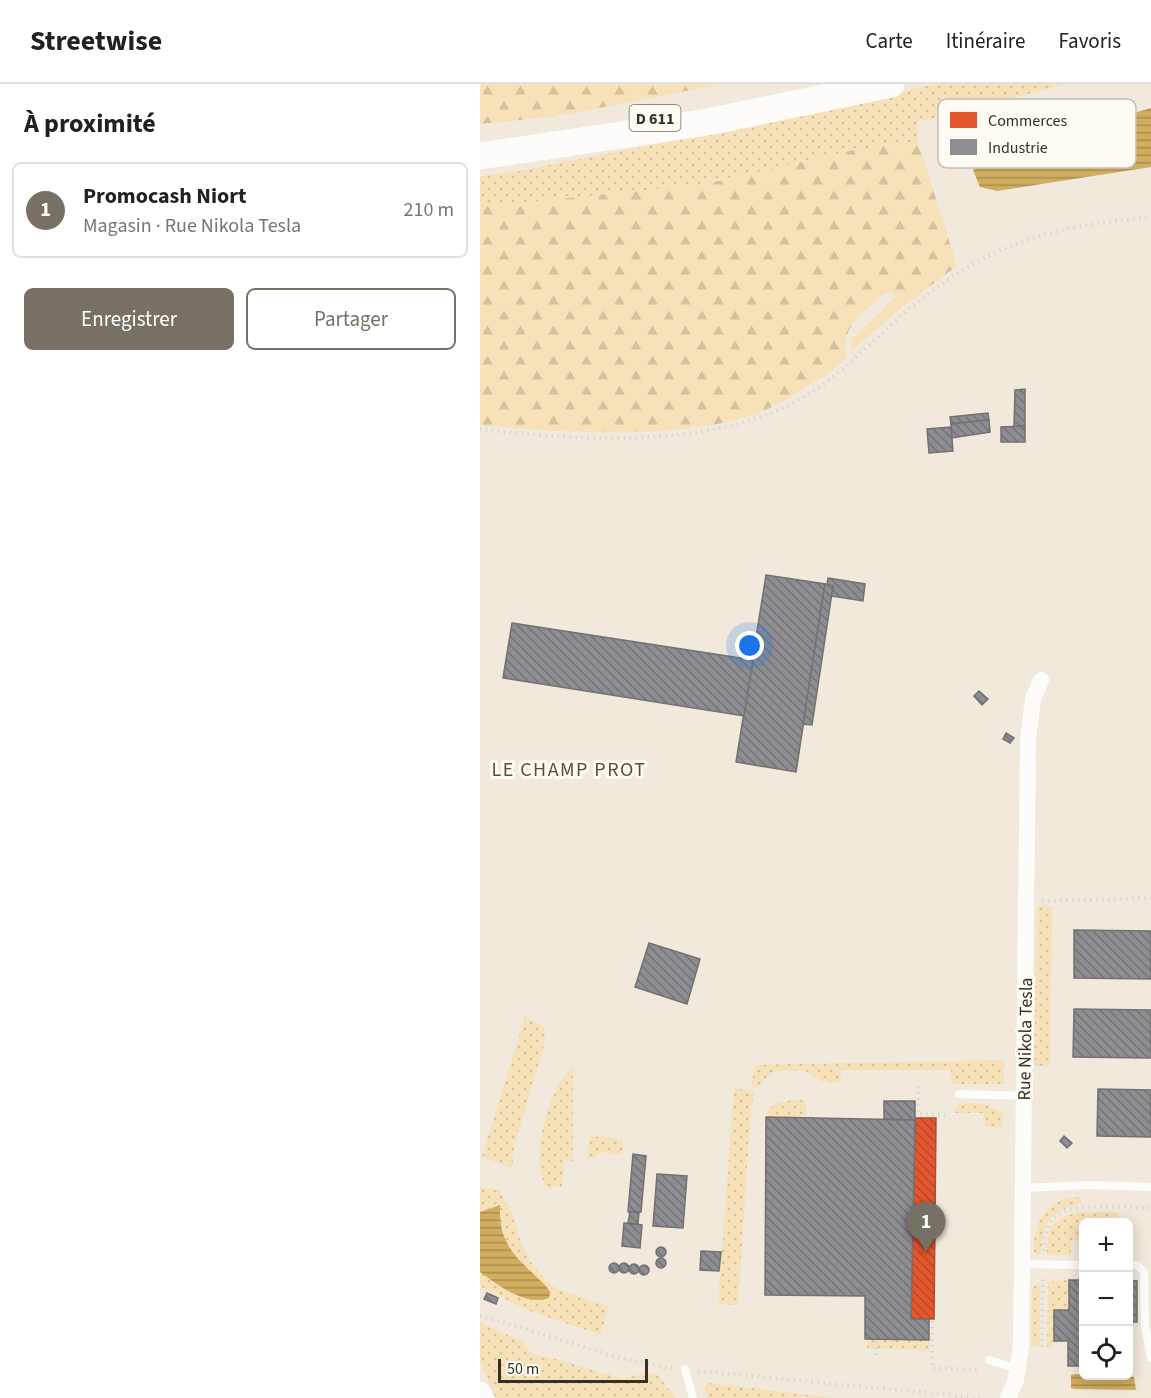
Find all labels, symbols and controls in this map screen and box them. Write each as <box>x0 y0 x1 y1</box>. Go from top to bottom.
text: Streetwise <box>30 21 162 61</box>
text: Carte <box>866 26 913 56</box>
text: Itinéraire <box>946 26 1025 56</box>
text: Favoris <box>1058 26 1121 56</box>
legend <box>938 99 1136 168</box>
text: À proximité <box>24 105 156 142</box>
road number: D 611 <box>630 105 681 131</box>
text: Commerces <box>988 110 1068 132</box>
text: Industrie <box>988 137 1048 159</box>
text: Promocash Niort <box>83 180 246 212</box>
text: 1 <box>40 196 51 224</box>
text: 210 m <box>404 196 454 224</box>
text: Magasin · Rue Nikola Tesla <box>83 212 301 240</box>
button: Enregistrer <box>24 288 234 350</box>
button: Partager <box>246 288 456 350</box>
your location <box>735 631 764 660</box>
district label: LE CHAMP PROT <box>491 756 647 784</box>
street label: Rue Nikola Tesla <box>1012 977 1039 1101</box>
pin: 1 <box>906 1202 946 1252</box>
map controls <box>1079 1218 1133 1380</box>
button: + <box>1079 1218 1133 1272</box>
button: − <box>1079 1272 1133 1326</box>
button: locate <box>1079 1326 1133 1380</box>
scale bar <box>498 1356 648 1384</box>
text: 50 m <box>507 1358 539 1380</box>

